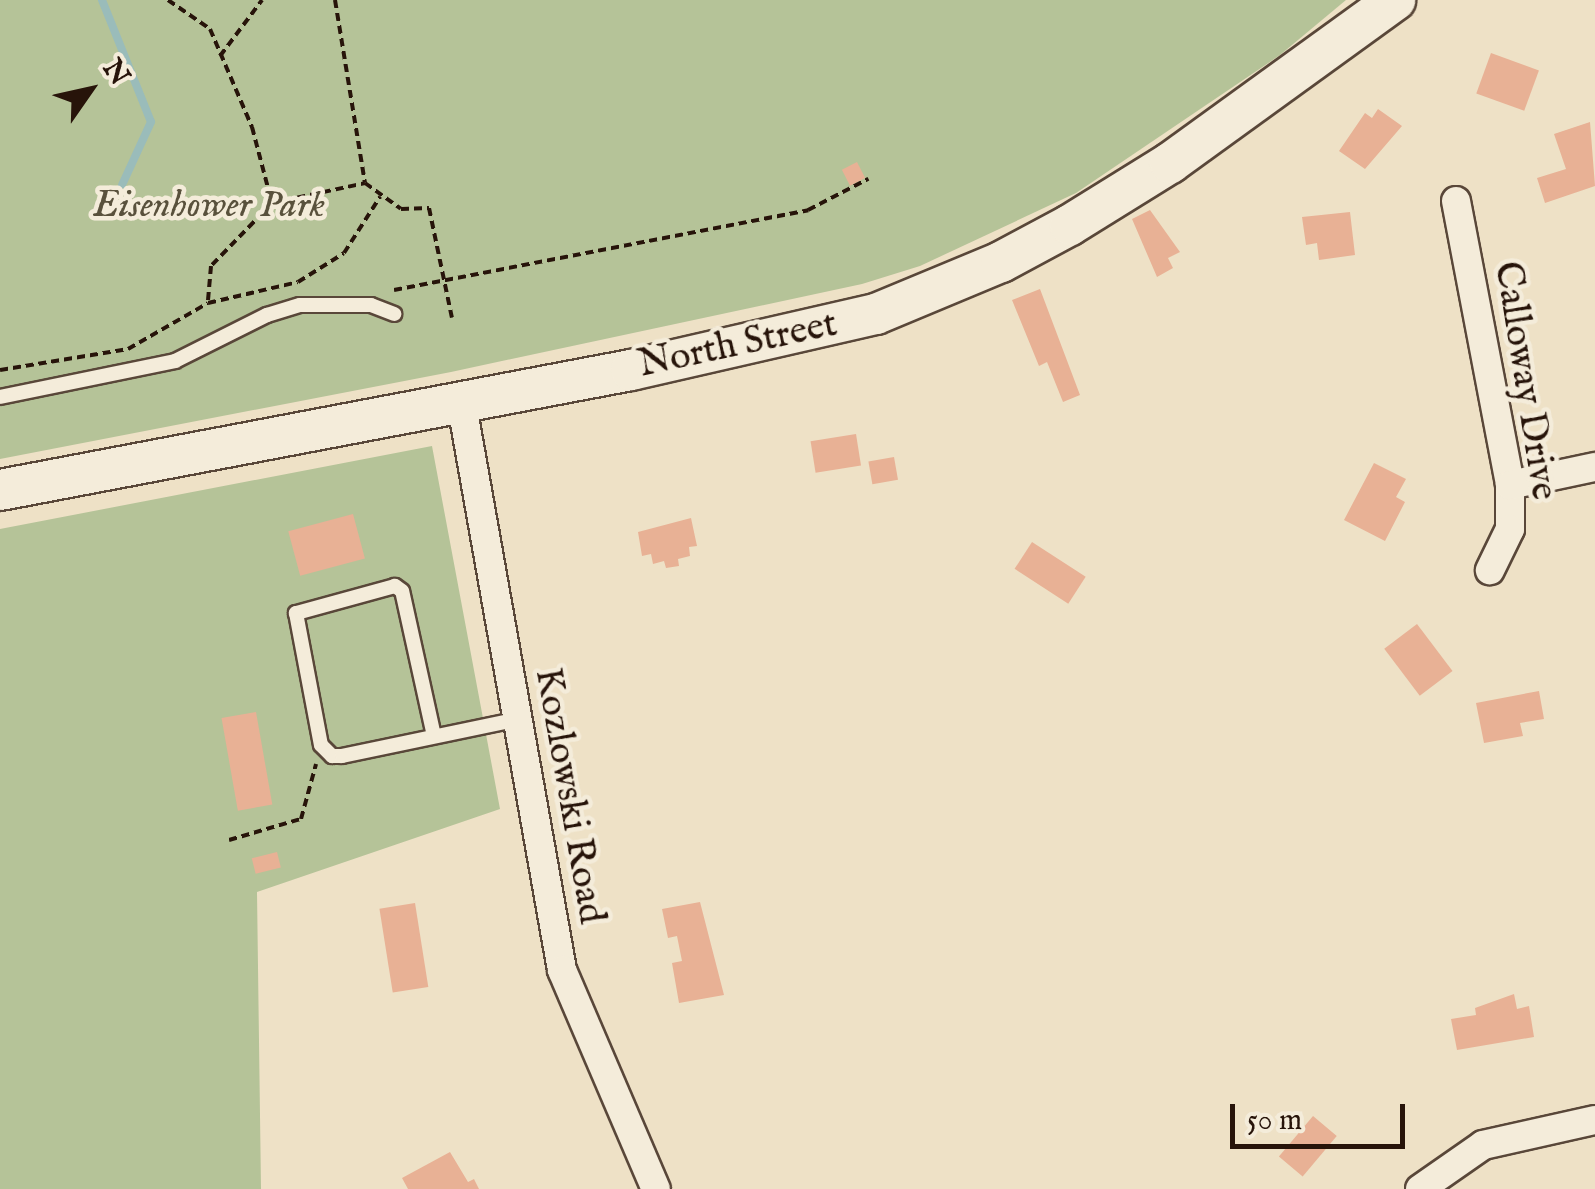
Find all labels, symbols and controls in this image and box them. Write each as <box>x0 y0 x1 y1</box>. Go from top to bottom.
north arrow <box>40 40 140 140</box>
text: N <box>94 53 137 93</box>
park label: Eisenhower Park <box>93 184 325 230</box>
street label: Calloway Drive <box>1483 259 1565 503</box>
street label: North Street <box>634 303 842 389</box>
street label: Kozlowski Road <box>523 665 613 927</box>
scale bar <box>1235 1084 1410 1146</box>
text: 50 m <box>1247 1102 1302 1140</box>

